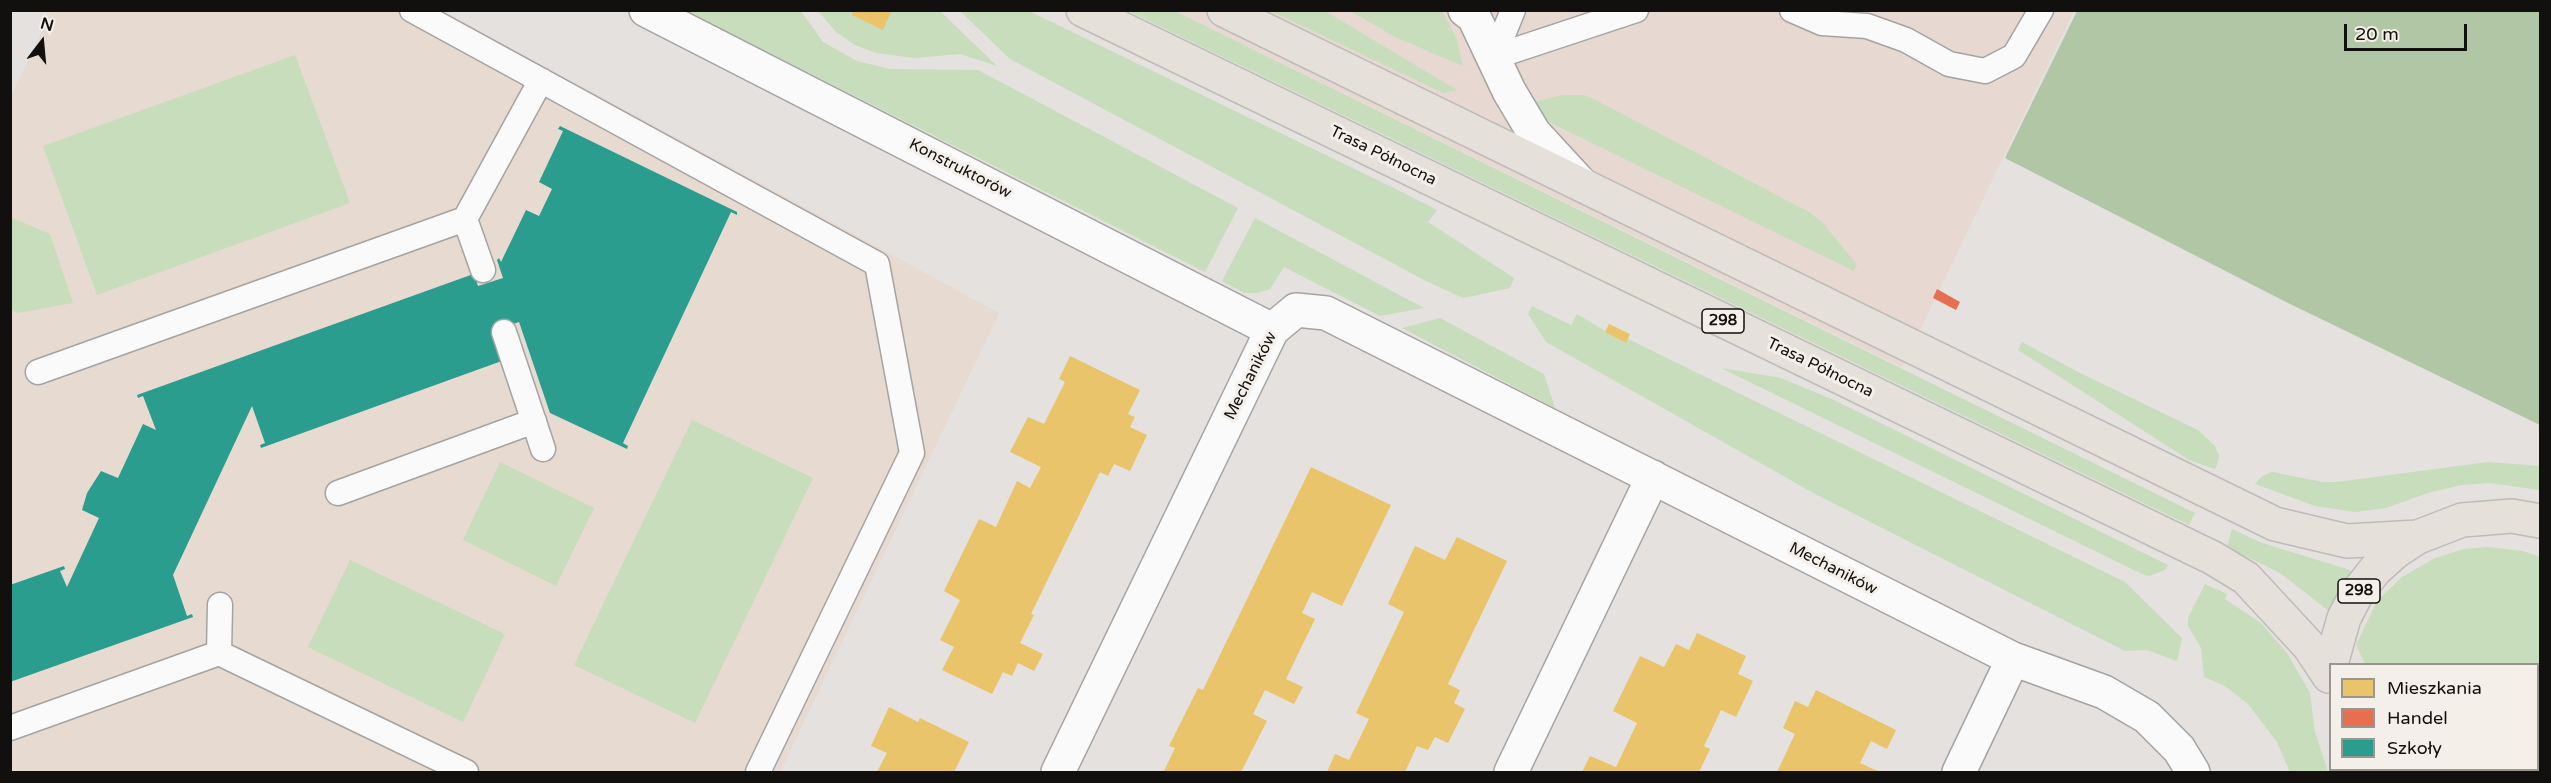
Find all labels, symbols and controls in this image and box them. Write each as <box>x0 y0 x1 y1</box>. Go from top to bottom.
north arrow <box>12 12 72 72</box>
scale bar <box>2347 12 2470 50</box>
text: N <box>38 13 56 36</box>
text: 20 m <box>2355 23 2399 45</box>
street label: Trasa Północna <box>1327 122 1439 190</box>
street label: Konstruktorów <box>906 135 1014 203</box>
road number: 298 <box>1702 309 1744 333</box>
street label: Mechaników <box>1221 329 1281 423</box>
street label: Trasa Północna <box>1764 334 1876 402</box>
street label: Mechaników <box>1786 539 1880 599</box>
road number: 298 <box>2338 579 2380 603</box>
legend <box>2329 663 2539 771</box>
text: Mieszkania <box>2387 677 2482 699</box>
text: Handel <box>2387 707 2448 729</box>
text: Szkoły <box>2387 737 2442 759</box>

